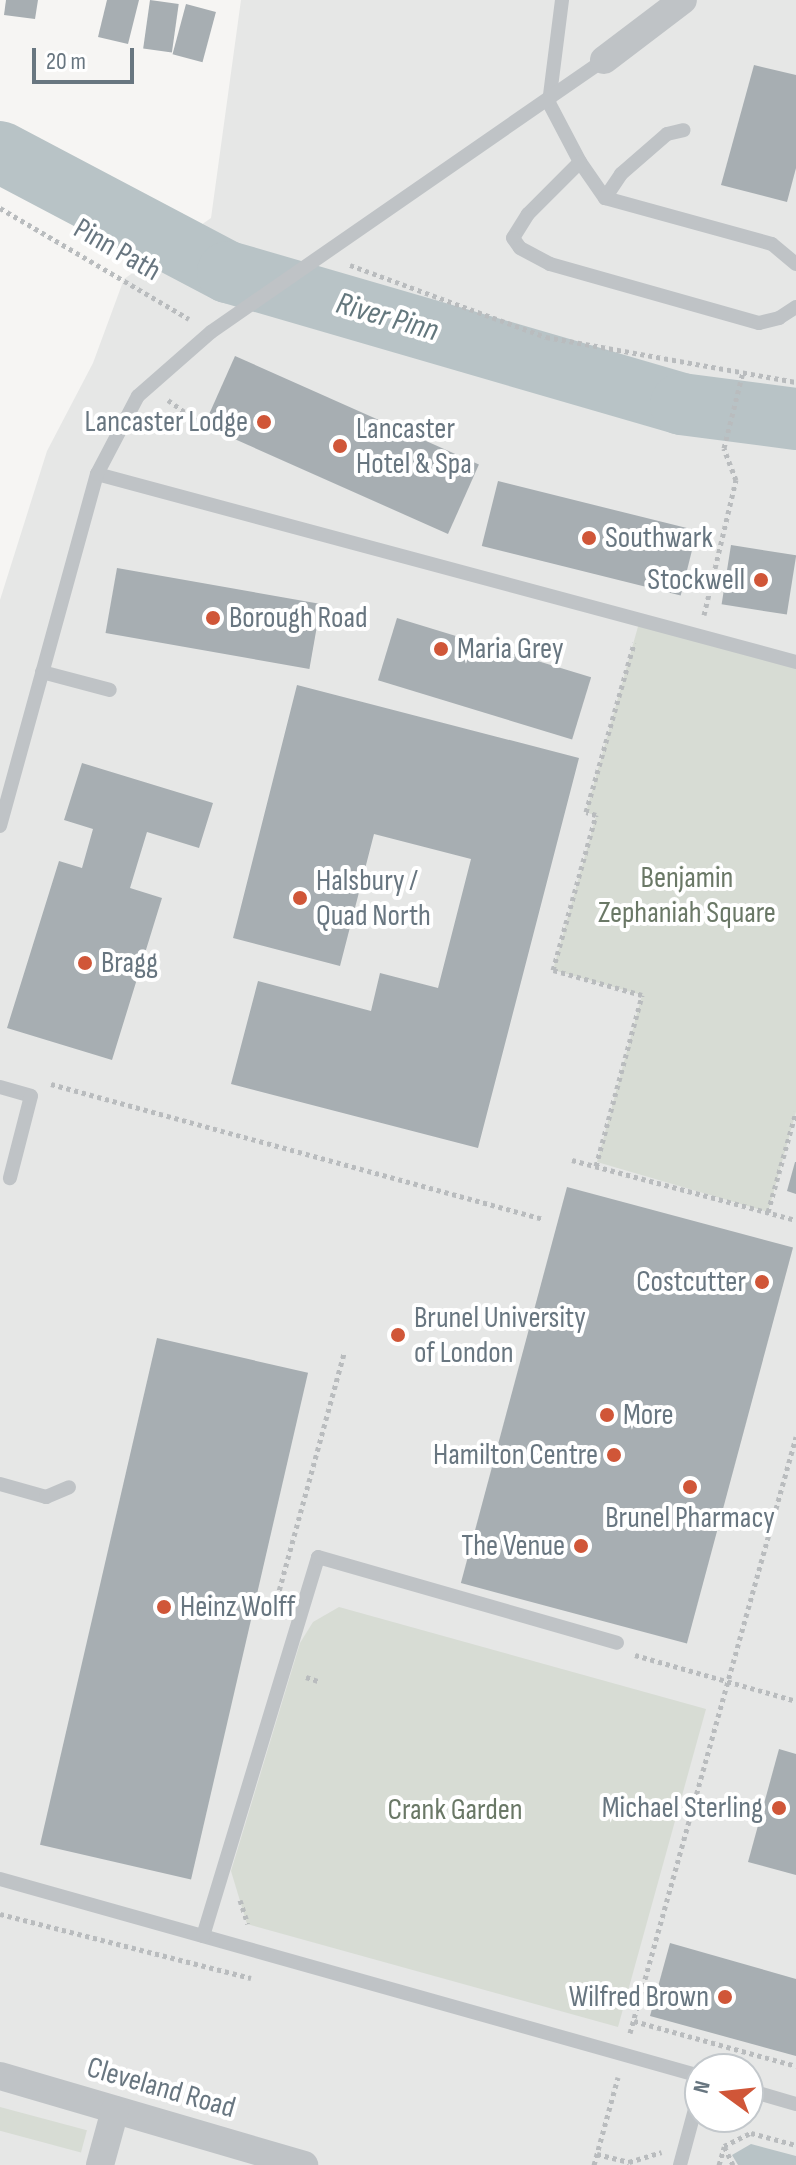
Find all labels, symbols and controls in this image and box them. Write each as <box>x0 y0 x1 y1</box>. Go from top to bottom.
scale bar <box>36 32 138 82</box>
text: 20 m <box>46 47 86 76</box>
street label: Pinn Path <box>67 211 167 289</box>
water label: River Pinn <box>332 285 442 351</box>
place label: Lancaster Lodge <box>85 404 248 440</box>
place label: Lancaster Hotel & Spa <box>356 411 472 482</box>
marker: Lancaster Lodge <box>255 413 273 431</box>
marker: Lancaster Hotel & Spa <box>331 437 349 455</box>
place label: Southwark <box>605 520 713 556</box>
marker: Southwark <box>580 529 598 547</box>
place label: Stockwell <box>647 562 745 598</box>
marker: Stockwell <box>752 571 770 589</box>
place label: Borough Road <box>229 600 367 636</box>
marker: Borough Road <box>204 609 222 627</box>
place label: Maria Grey <box>457 631 563 667</box>
marker: Maria Grey <box>432 640 450 658</box>
park label: Benjamin Zephaniah Square <box>598 860 776 930</box>
place label: Halsbury / Quad North <box>316 863 431 934</box>
marker: Halsbury / Quad North <box>291 889 309 907</box>
place label: Bragg <box>101 945 158 981</box>
marker: Bragg <box>76 954 94 972</box>
place label: Costcutter <box>636 1264 746 1300</box>
marker: Costcutter <box>753 1273 771 1291</box>
place label: Brunel University of London <box>414 1300 586 1370</box>
marker: Brunel University of London <box>389 1326 407 1344</box>
place label: More <box>623 1397 673 1433</box>
marker: More <box>598 1406 616 1424</box>
place label: Hamilton Centre <box>433 1437 598 1473</box>
marker: Hamilton Centre <box>605 1446 623 1464</box>
marker: Brunel Pharmacy <box>681 1478 699 1496</box>
place label: Brunel Pharmacy <box>605 1500 775 1536</box>
place label: The Venue <box>461 1528 565 1564</box>
marker: The Venue <box>572 1537 590 1555</box>
place label: Heinz Wolff <box>180 1589 296 1625</box>
marker: Heinz Wolff <box>155 1598 173 1616</box>
place label: Michael Sterling <box>602 1790 763 1826</box>
park label: Crank Garden <box>387 1792 523 1828</box>
marker: Michael Sterling <box>770 1799 788 1817</box>
place label: Wilfred Brown <box>569 1979 709 2015</box>
marker: Wilfred Brown <box>716 1988 734 2006</box>
street label: Cleveland Road <box>83 2050 239 2126</box>
north arrow <box>684 2053 764 2133</box>
text: N <box>688 2078 717 2096</box>

